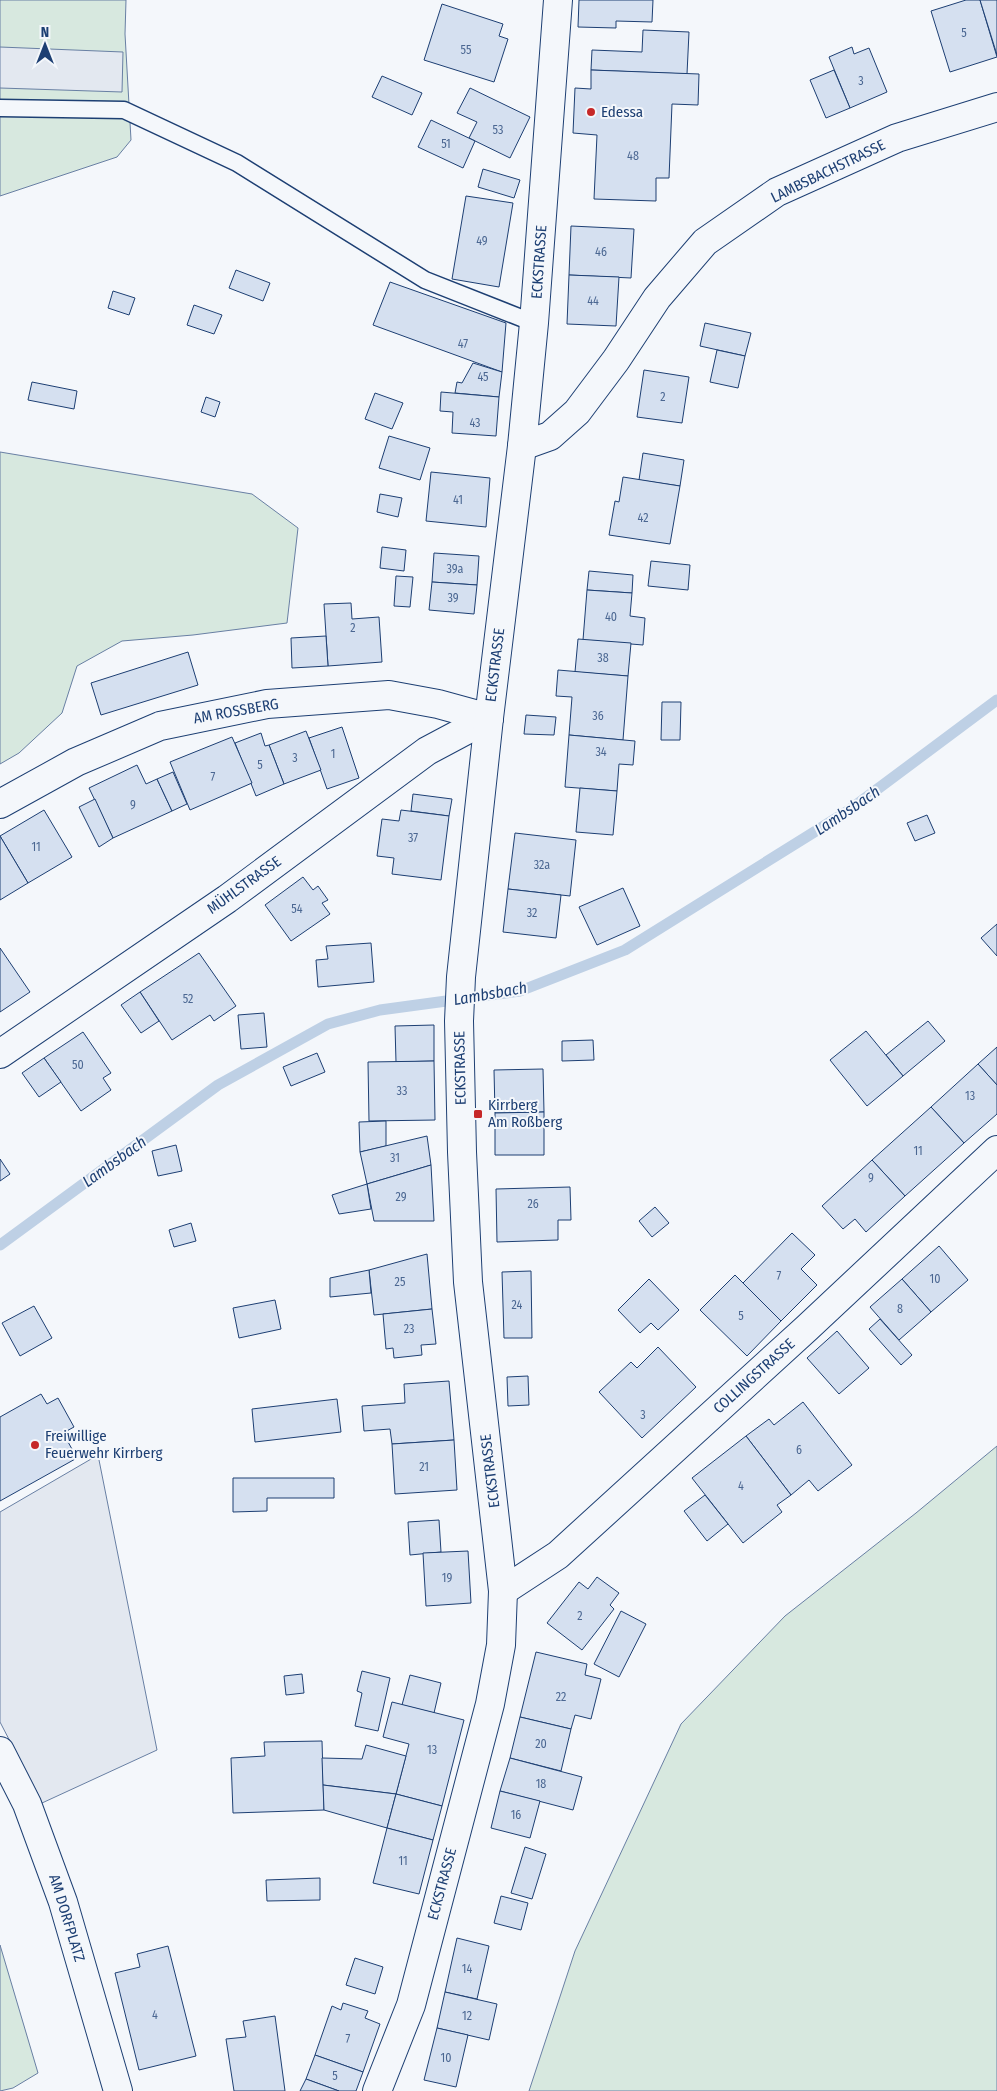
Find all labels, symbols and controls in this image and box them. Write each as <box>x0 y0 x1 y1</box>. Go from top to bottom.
north arrow <box>20 20 70 70</box>
text: N <box>41 24 49 41</box>
house number: 5 <box>961 26 967 40</box>
house number: 55 <box>461 43 472 57</box>
house number: 3 <box>858 74 864 88</box>
place label: Edessa <box>601 103 643 121</box>
marker: Edessa <box>585 106 597 118</box>
house number: 53 <box>493 123 503 137</box>
street label: LAMBSBACHSTRASSE <box>768 136 888 206</box>
house number: 51 <box>441 137 451 151</box>
house number: 48 <box>627 149 639 163</box>
street label: ECKSTRASSE <box>527 224 551 300</box>
house number: 49 <box>476 234 488 248</box>
house number: 46 <box>595 245 607 259</box>
house number: 44 <box>587 294 599 308</box>
house number: 47 <box>458 337 468 351</box>
house number: 45 <box>477 370 489 384</box>
house number: 2 <box>660 390 666 404</box>
house number: 43 <box>469 416 481 430</box>
house number: 41 <box>453 493 463 507</box>
house number: 42 <box>638 511 648 525</box>
house number: 39a <box>447 562 464 576</box>
house number: 39 <box>447 591 459 605</box>
house number: 40 <box>605 610 617 624</box>
house number: 2 <box>350 621 356 635</box>
street label: ECKSTRASSE <box>482 627 508 703</box>
house number: 38 <box>597 651 609 665</box>
street label: AM ROSSBERG <box>192 695 280 727</box>
house number: 36 <box>592 709 604 723</box>
house number: 34 <box>595 745 607 759</box>
house number: 1 <box>331 747 335 761</box>
house number: 3 <box>292 751 298 765</box>
house number: 5 <box>257 758 263 772</box>
house number: 7 <box>211 770 216 784</box>
water label: Lambsbach <box>811 782 883 839</box>
house number: 9 <box>130 798 136 812</box>
house number: 37 <box>408 831 418 845</box>
house number: 11 <box>31 840 41 854</box>
street label: MÜHLSTRASSE <box>204 852 284 918</box>
house number: 32a <box>534 858 550 872</box>
house number: 54 <box>291 902 303 916</box>
house number: 32 <box>527 906 537 920</box>
water label: Lambsbach <box>452 978 528 1009</box>
house number: 52 <box>183 992 193 1006</box>
street label: ECKSTRASSE <box>450 1031 470 1105</box>
house number: 50 <box>72 1058 84 1072</box>
house number: 33 <box>397 1084 407 1098</box>
house number: 13 <box>965 1089 975 1103</box>
place label: Kirrberg Am Roßberg <box>488 1096 562 1131</box>
marker: Kirrberg Am Roßberg <box>472 1108 484 1120</box>
water label: Lambsbach <box>79 1132 150 1191</box>
house number: 11 <box>913 1144 923 1158</box>
house number: 31 <box>390 1151 400 1165</box>
house number: 9 <box>868 1171 874 1185</box>
house number: 29 <box>395 1190 407 1204</box>
house number: 26 <box>527 1197 539 1211</box>
house number: 7 <box>777 1269 782 1283</box>
house number: 10 <box>930 1272 940 1286</box>
house number: 25 <box>395 1275 406 1289</box>
house number: 24 <box>512 1298 523 1312</box>
house number: 8 <box>897 1302 903 1316</box>
house number: 5 <box>738 1309 744 1323</box>
house number: 23 <box>404 1322 414 1336</box>
street label: COLLINGSTRASSE <box>710 1335 798 1417</box>
house number: 3 <box>640 1408 646 1422</box>
place label: Freiwillige Feuerwehr Kirrberg <box>45 1427 163 1462</box>
street label: ECKSTRASSE <box>477 1433 503 1509</box>
marker: Freiwillige Feuerwehr Kirrberg <box>29 1439 41 1451</box>
house number: 6 <box>796 1443 802 1457</box>
house number: 21 <box>419 1460 429 1474</box>
house number: 4 <box>738 1479 744 1493</box>
house number: 19 <box>442 1571 452 1585</box>
house number: 2 <box>577 1609 583 1623</box>
house number: 22 <box>556 1690 566 1704</box>
house number: 20 <box>535 1737 547 1751</box>
house number: 13 <box>427 1743 437 1757</box>
house number: 18 <box>536 1777 546 1791</box>
house number: 16 <box>511 1808 521 1822</box>
street label: ECKSTRASSE <box>424 1846 460 1922</box>
house number: 11 <box>398 1854 408 1868</box>
street label: AM DORFPLATZ <box>45 1872 89 1964</box>
house number: 14 <box>462 1962 472 1976</box>
house number: 4 <box>152 2008 158 2022</box>
house number: 12 <box>462 2009 472 2023</box>
house number: 7 <box>346 2032 351 2046</box>
house number: 10 <box>441 2051 451 2065</box>
house number: 5 <box>332 2069 338 2083</box>

